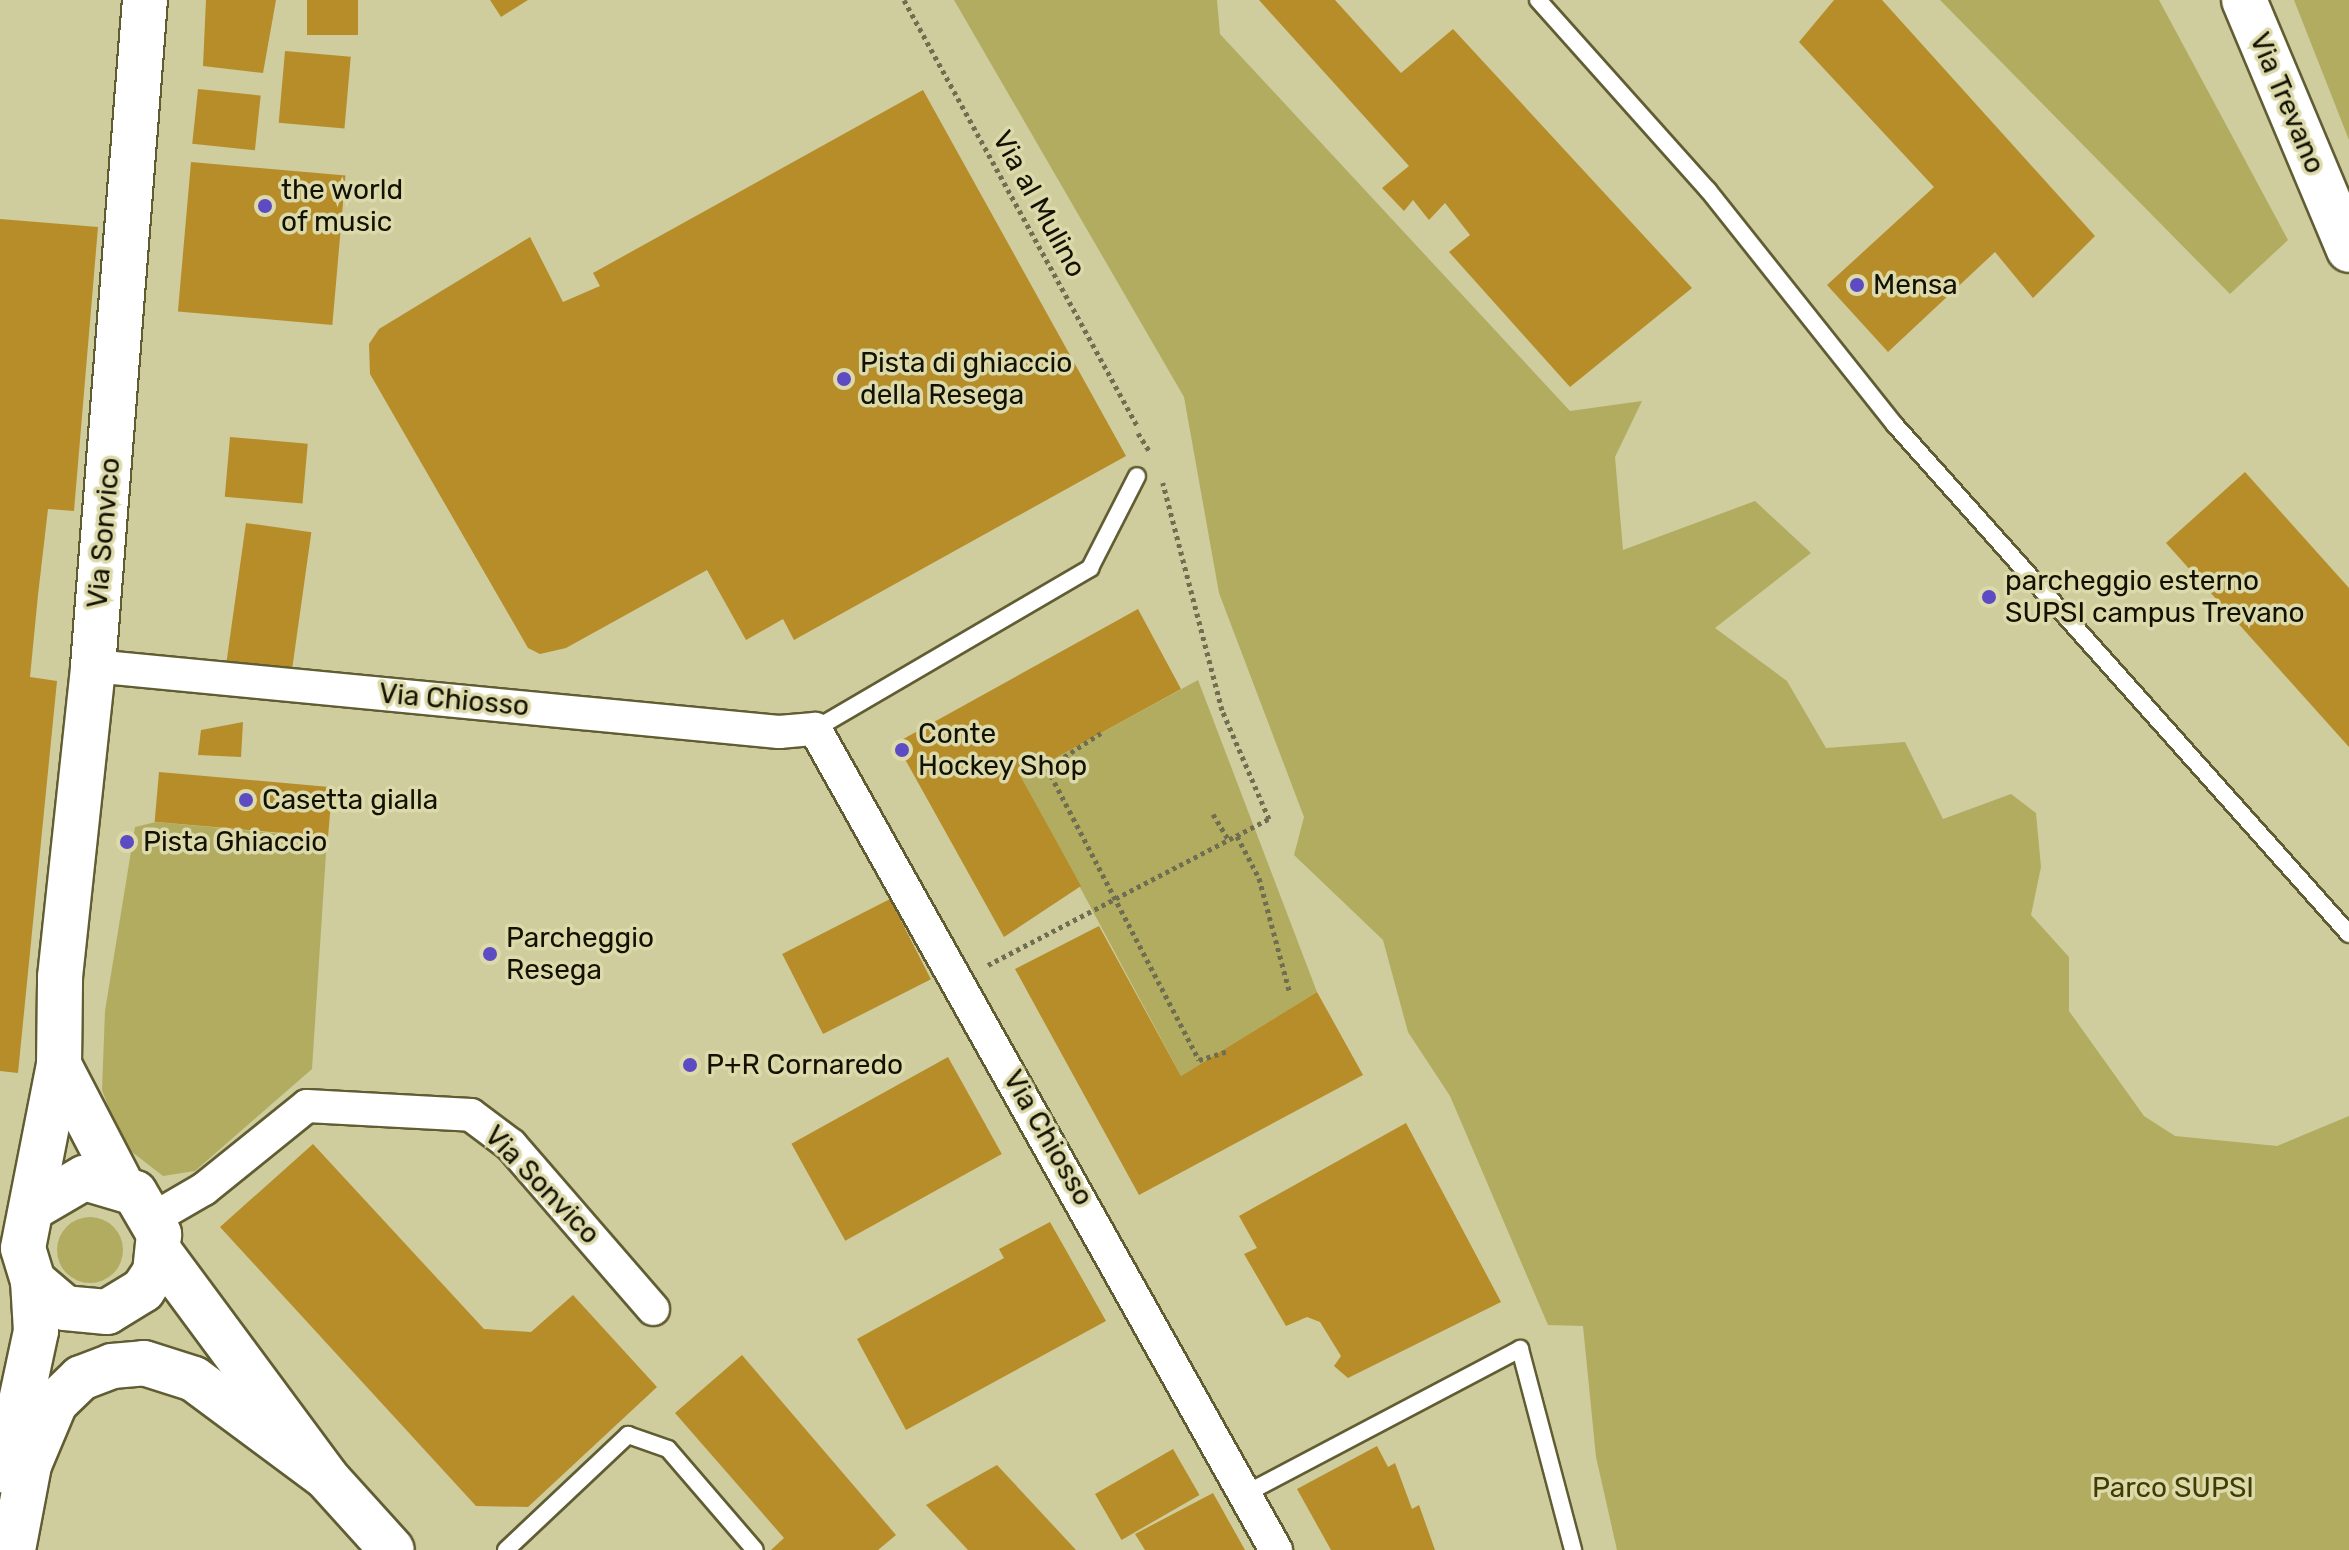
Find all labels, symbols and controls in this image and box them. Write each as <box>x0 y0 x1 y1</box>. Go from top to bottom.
street label: Via Trevano <box>2242 27 2332 179</box>
street label: Via al Mulino <box>985 125 1093 283</box>
place label: the world of music <box>281 173 404 239</box>
marker: the world of music <box>256 197 274 215</box>
place label: Mensa <box>1873 268 1958 302</box>
marker: Mensa <box>1848 276 1866 294</box>
place label: Pista di ghiaccio della Resega <box>860 346 1072 412</box>
marker: Pista di ghiaccio della Resega <box>835 370 853 388</box>
street label: Via Sonvico <box>81 456 127 610</box>
place label: parcheggio esterno SUPSI campus Trevano <box>2005 564 2305 630</box>
marker: parcheggio esterno SUPSI campus Trevano <box>1980 588 1998 606</box>
street label: Via Chiosso <box>378 677 530 723</box>
place label: Conte Hockey Shop <box>918 717 1088 783</box>
marker: Conte Hockey Shop <box>893 741 911 759</box>
place label: Casetta gialla <box>262 783 438 817</box>
marker: Casetta gialla <box>237 791 255 809</box>
place label: Pista Ghiaccio <box>143 825 327 859</box>
marker: Pista Ghiaccio <box>118 833 136 851</box>
place label: Parcheggio Resega <box>506 921 654 987</box>
marker: Parcheggio Resega <box>481 945 499 963</box>
place label: P+R Cornaredo <box>706 1048 903 1082</box>
marker: P+R Cornaredo <box>681 1056 699 1074</box>
street label: Via Chiosso <box>996 1064 1100 1212</box>
street label: Via Sonvico <box>477 1119 607 1251</box>
park label: Parco SUPSI <box>2092 1471 2254 1505</box>

